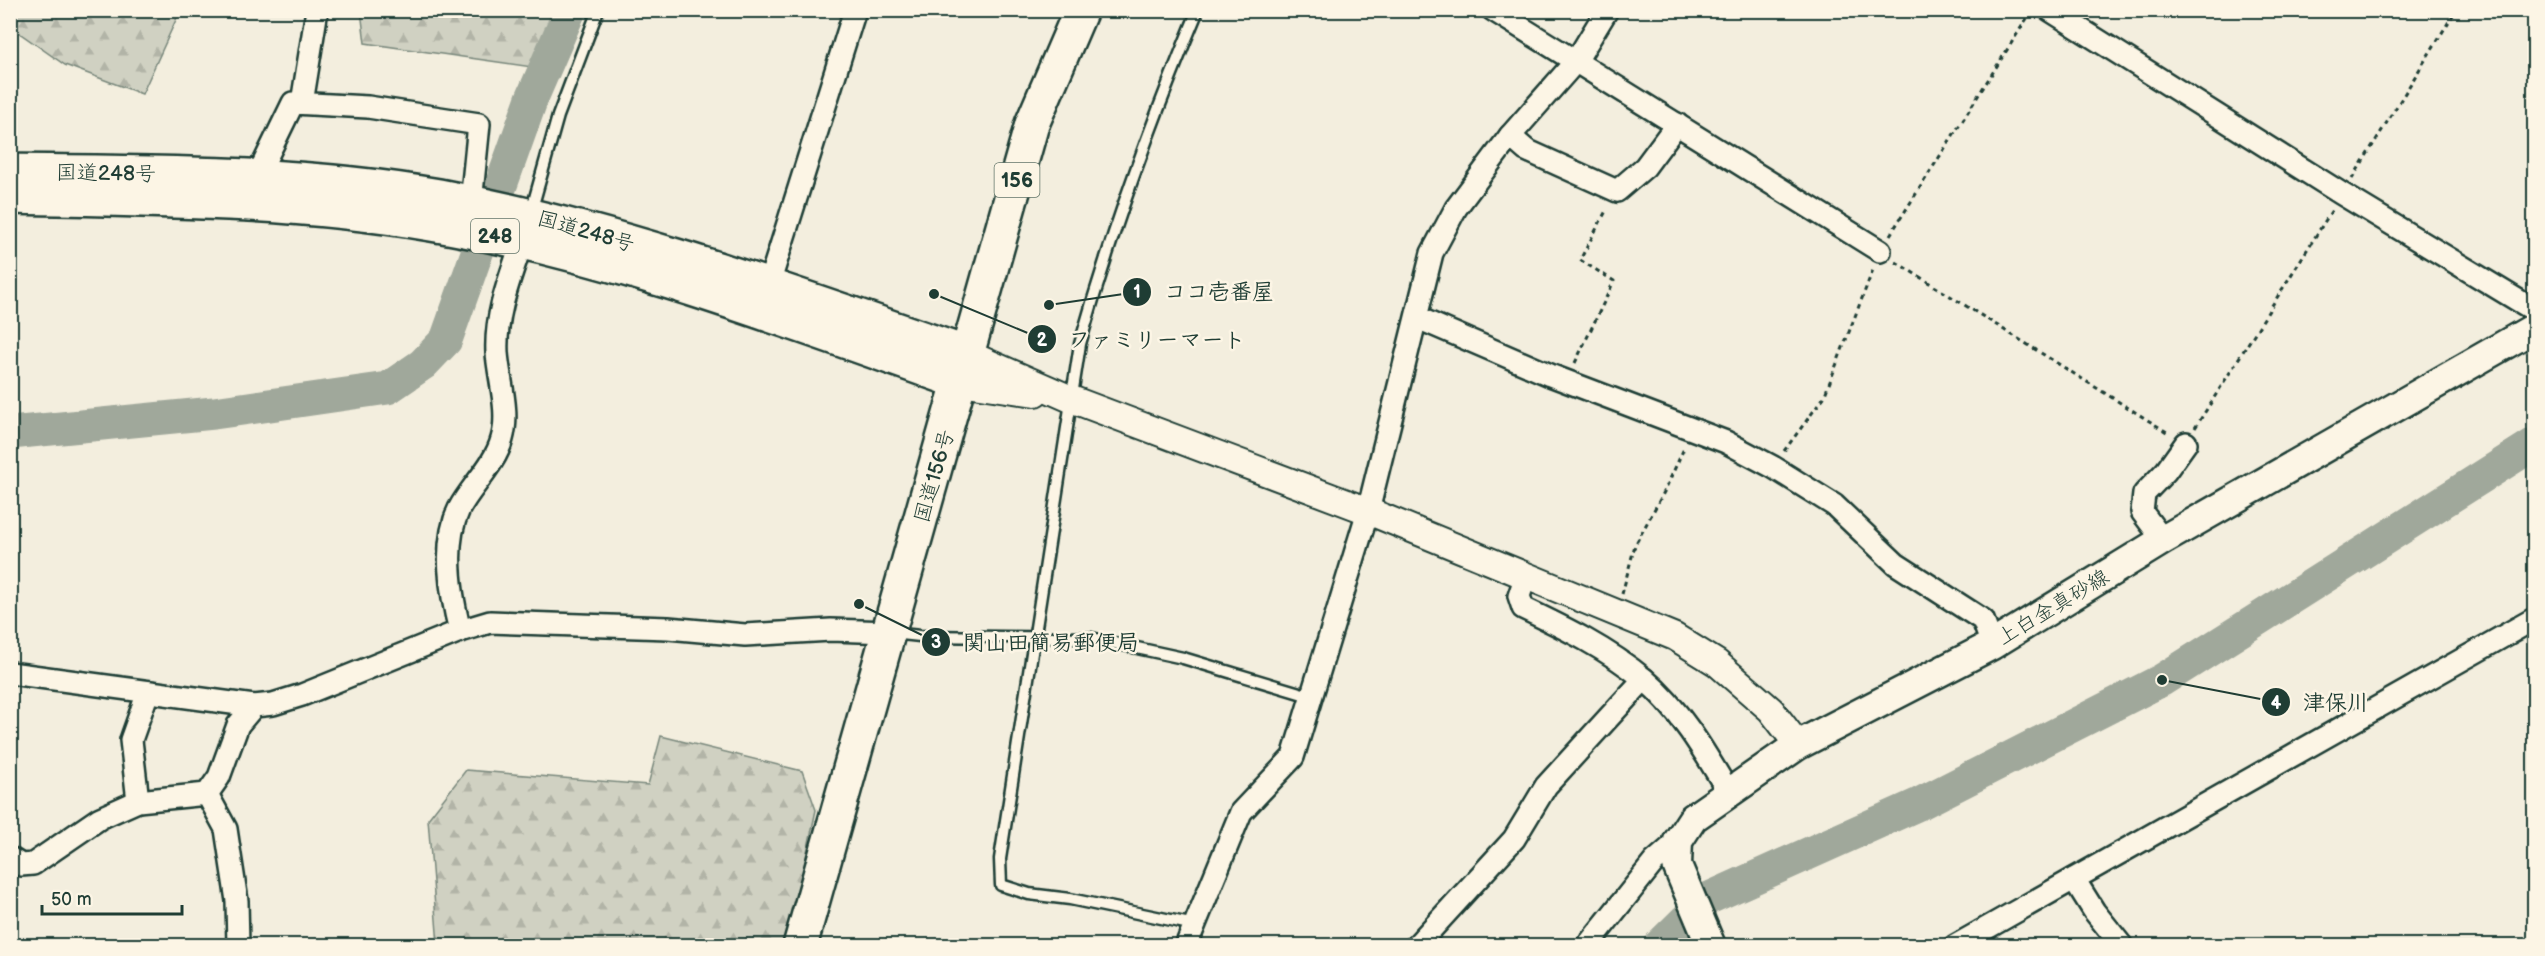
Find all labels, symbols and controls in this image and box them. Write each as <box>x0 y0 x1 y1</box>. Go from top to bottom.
street label: 国道248号 <box>56 160 156 187</box>
road number: 156 <box>994 163 1040 197</box>
street label: 国道248号 <box>534 206 637 257</box>
road number: 248 <box>471 219 519 253</box>
callout: ココ壱番屋 <box>1122 272 1286 312</box>
text: ココ壱番屋 <box>1164 279 1274 306</box>
text: 1 <box>1133 282 1141 303</box>
callout: ファミリーマート <box>1027 319 1257 359</box>
text: ファミリーマート <box>1069 327 1245 354</box>
text: 2 <box>1037 330 1048 351</box>
street label: 国道156号 <box>909 427 960 526</box>
street label: 上白金真砂線 <box>1993 564 2114 651</box>
callout: 関山田簡易郵便局 <box>921 622 1151 662</box>
text: 関山田簡易郵便局 <box>963 630 1139 657</box>
text: 3 <box>931 632 941 653</box>
callout: 津保川 <box>2261 682 2381 722</box>
text: 津保川 <box>2303 690 2369 717</box>
text: 4 <box>2271 693 2282 714</box>
scale bar <box>42 878 182 916</box>
text: 50 m <box>51 889 92 910</box>

